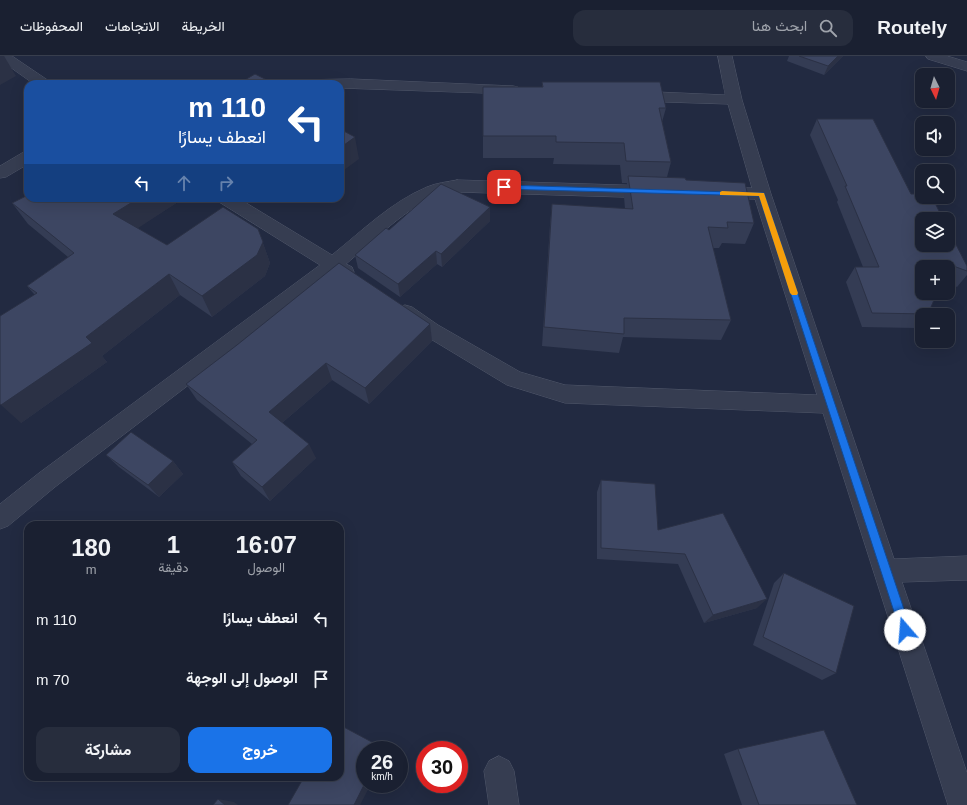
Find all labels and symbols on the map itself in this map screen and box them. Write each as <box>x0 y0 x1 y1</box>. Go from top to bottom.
north arrow <box>915 68 955 108</box>
pin <box>487 170 521 204</box>
position arrow <box>884 609 926 651</box>
speed limit sign: 30 <box>416 741 468 793</box>

